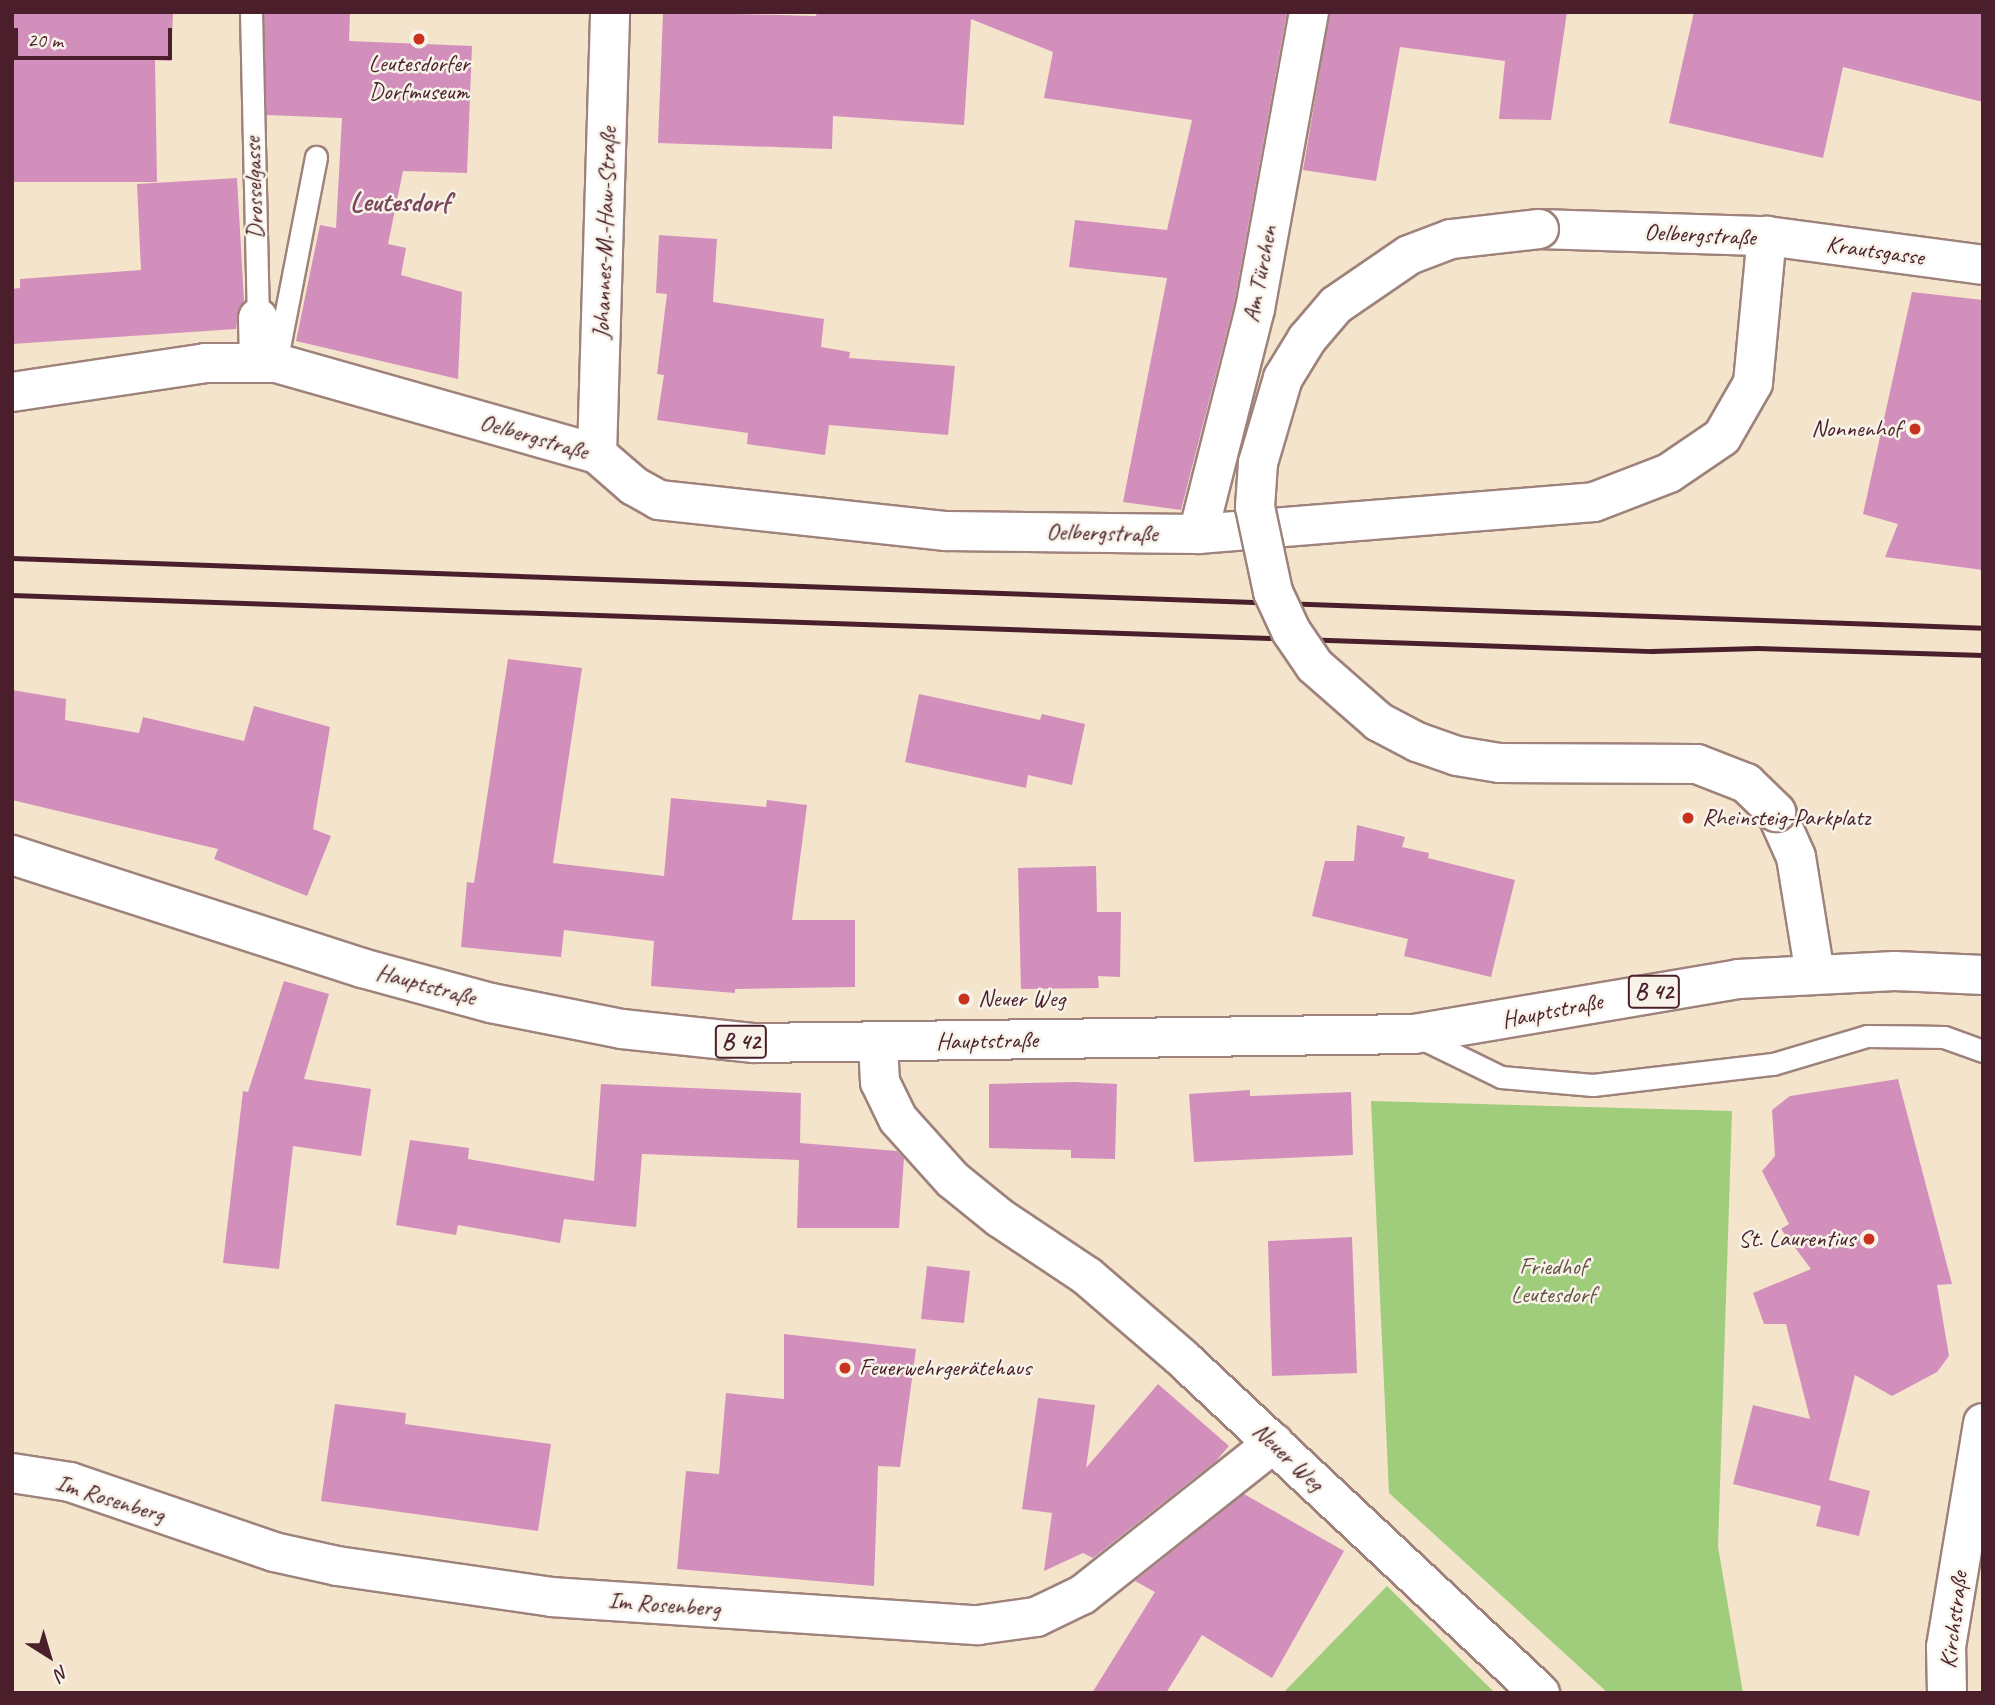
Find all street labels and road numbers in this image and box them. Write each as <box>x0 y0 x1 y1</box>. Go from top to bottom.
street label: Johannes-M.-Haw-Straße <box>587 126 623 340</box>
street label: Drosselgasse <box>238 137 270 239</box>
street label: Oelbergstraße <box>1644 218 1756 252</box>
street label: Am Türchen <box>1237 223 1283 325</box>
street label: Krautsgasse <box>1824 230 1926 272</box>
street label: Oelbergstraße <box>477 408 591 466</box>
street label: Oelbergstraße <box>1046 518 1158 548</box>
street label: Hauptstraße <box>373 958 479 1012</box>
road number: B 42 <box>1628 973 1680 1012</box>
street label: Hauptstraße <box>1499 987 1605 1035</box>
road number: B 42 <box>715 1023 767 1062</box>
street label: Hauptstraße <box>936 1026 1038 1056</box>
street label: Neuer Weg <box>1246 1417 1330 1497</box>
street label: Im Rosenberg <box>52 1469 168 1529</box>
street label: Kirchstraße <box>1934 1570 1974 1670</box>
street label: Im Rosenberg <box>607 1587 721 1623</box>

